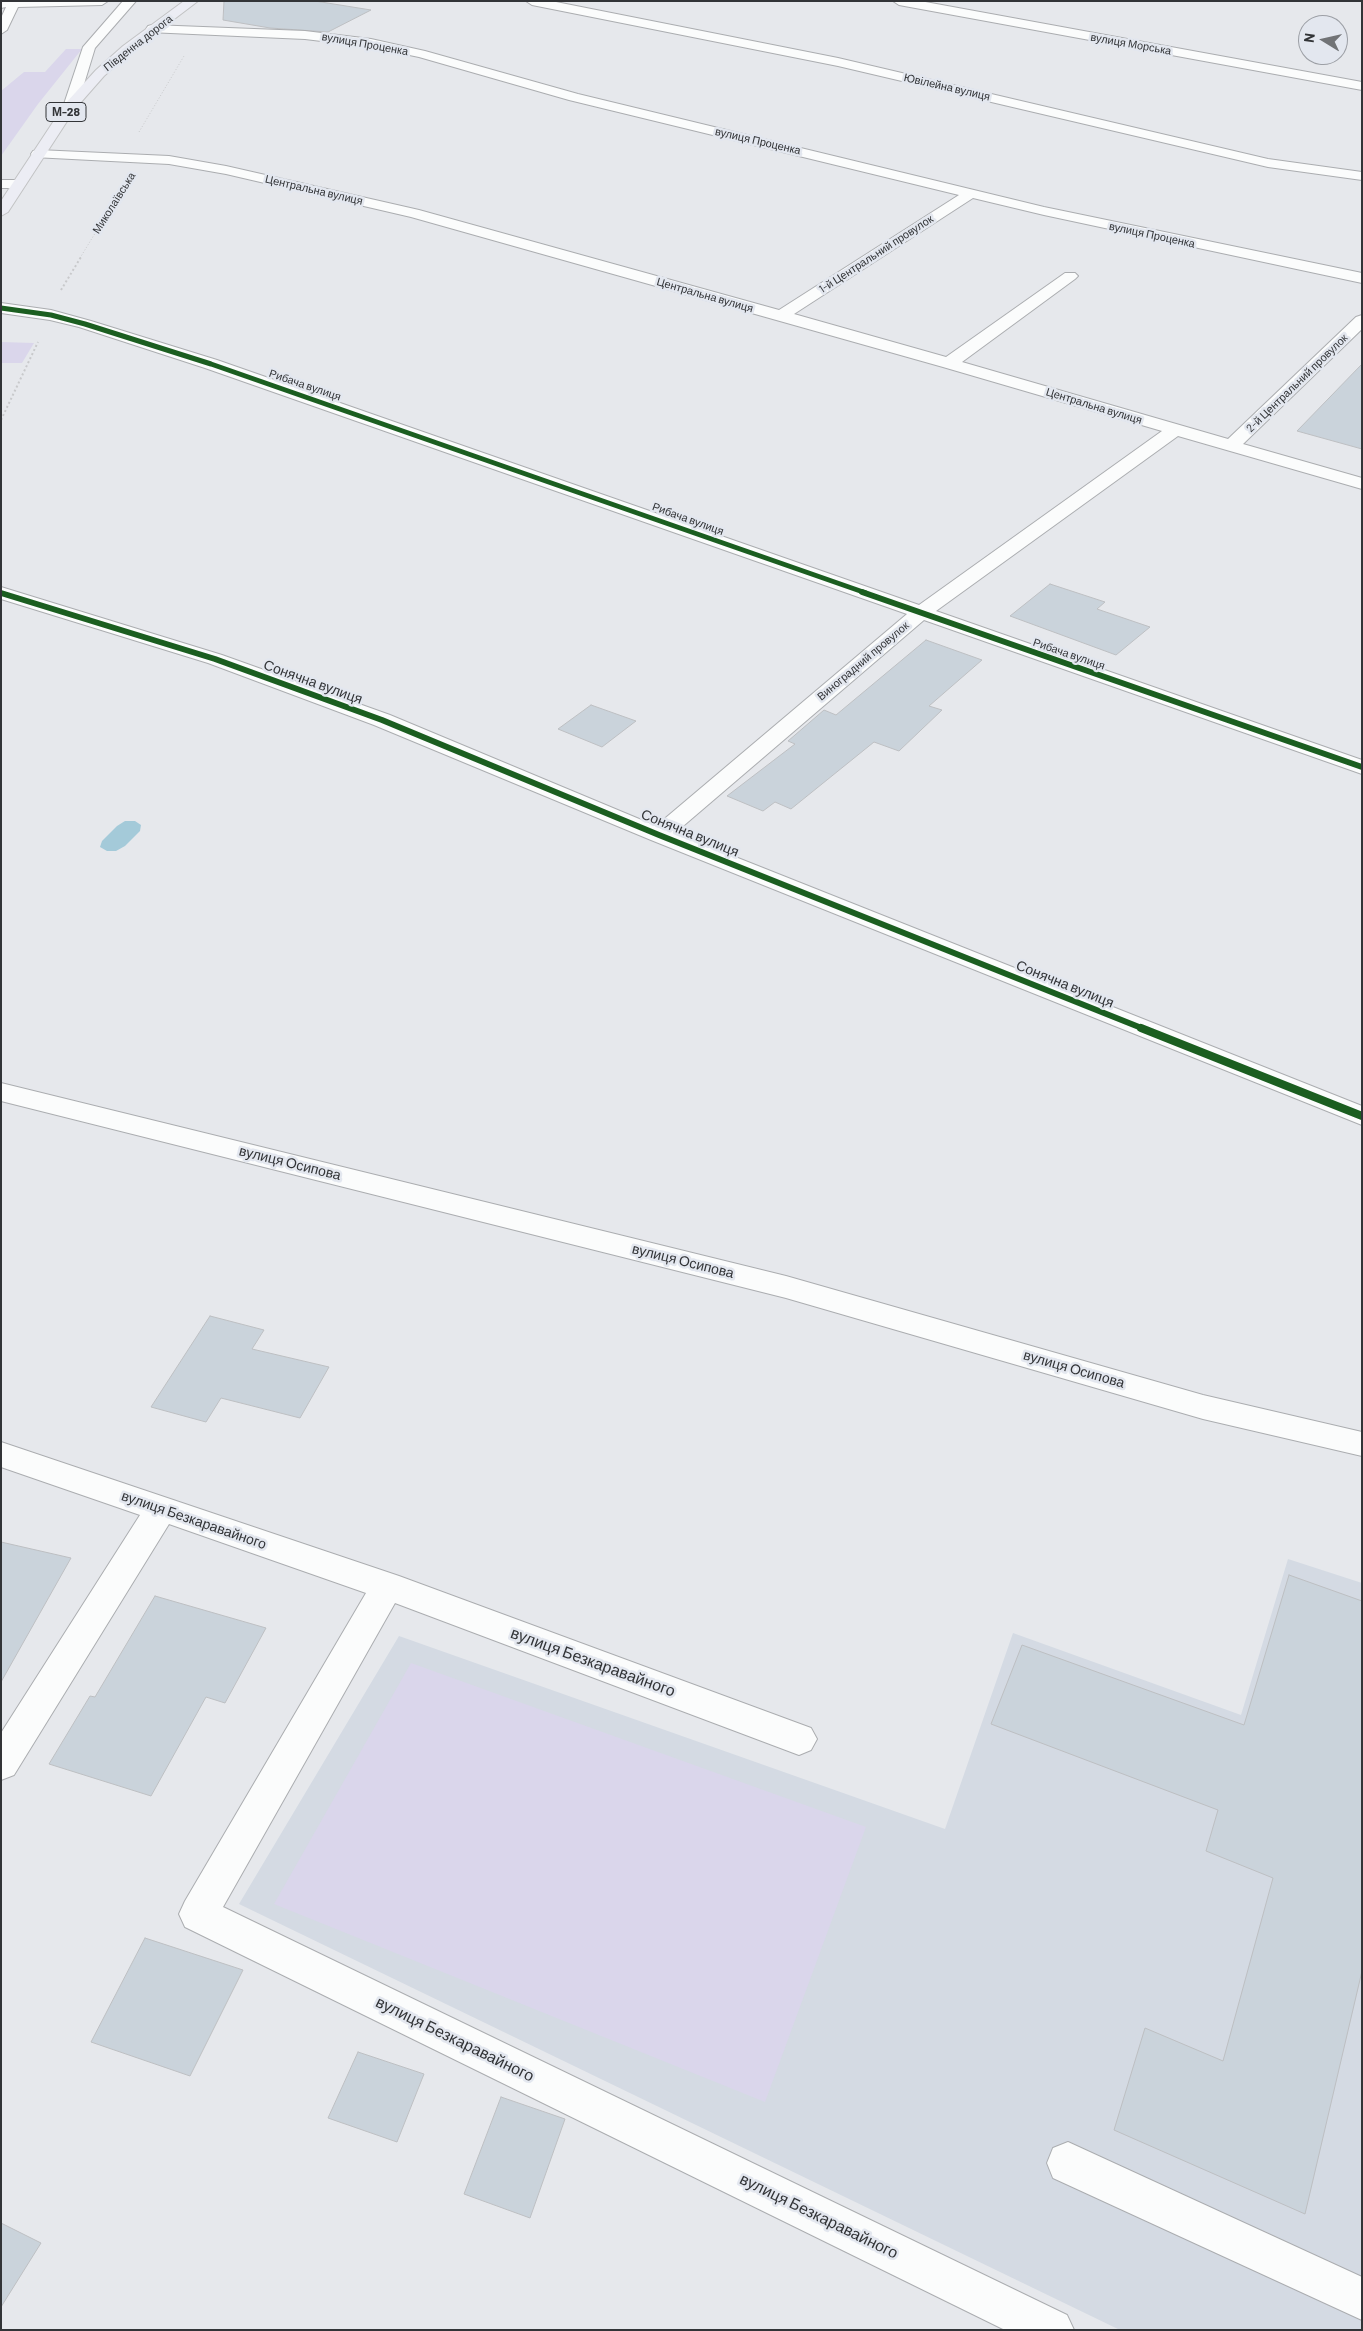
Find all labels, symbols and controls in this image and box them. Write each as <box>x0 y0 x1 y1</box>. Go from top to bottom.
street label: Південна дорога <box>101 12 175 74</box>
north arrow <box>1298 15 1348 65</box>
street label: вулиця Проценка <box>321 30 409 58</box>
street label: вулиця Морська <box>1090 30 1172 58</box>
text: N <box>1300 32 1318 44</box>
street label: Ювілейна вулиця <box>903 71 991 103</box>
road number: М-28 <box>46 102 86 121</box>
street label: вулиця Проценка <box>714 125 802 157</box>
street label: Миколаївська <box>90 170 138 236</box>
street label: Центральна вулиця <box>264 172 364 208</box>
street label: 1-й Центральний провулок <box>816 212 936 296</box>
street label: вулиця Проценка <box>1108 219 1196 251</box>
street label: Центральна вулиця <box>655 275 755 315</box>
street label: 2-й Центральний провулок <box>1244 331 1350 435</box>
street label: Рибача вулиця <box>267 367 343 403</box>
street label: Центральна вулиця <box>1044 385 1144 427</box>
street label: Рибача вулиця <box>650 500 726 538</box>
street label: Виноградний провулок <box>815 619 911 703</box>
street label: Рибача вулиця <box>1031 636 1107 672</box>
street label: Сонячна вулиця <box>261 656 365 708</box>
street label: Сонячна вулиця <box>639 806 741 860</box>
street label: Сонячна вулиця <box>1014 957 1116 1011</box>
street label: вулиця Осипова <box>237 1142 343 1184</box>
street label: вулиця Осипова <box>630 1240 736 1282</box>
street label: вулиця Осипова <box>1022 1347 1126 1391</box>
street label: вулиця Безкаравайного <box>119 1487 269 1553</box>
street label: вулиця Безкаравайного <box>508 1623 678 1701</box>
street label: вулиця Безкаравайного <box>373 1992 537 2086</box>
street label: вулиця Безкаравайного <box>737 2169 901 2263</box>

